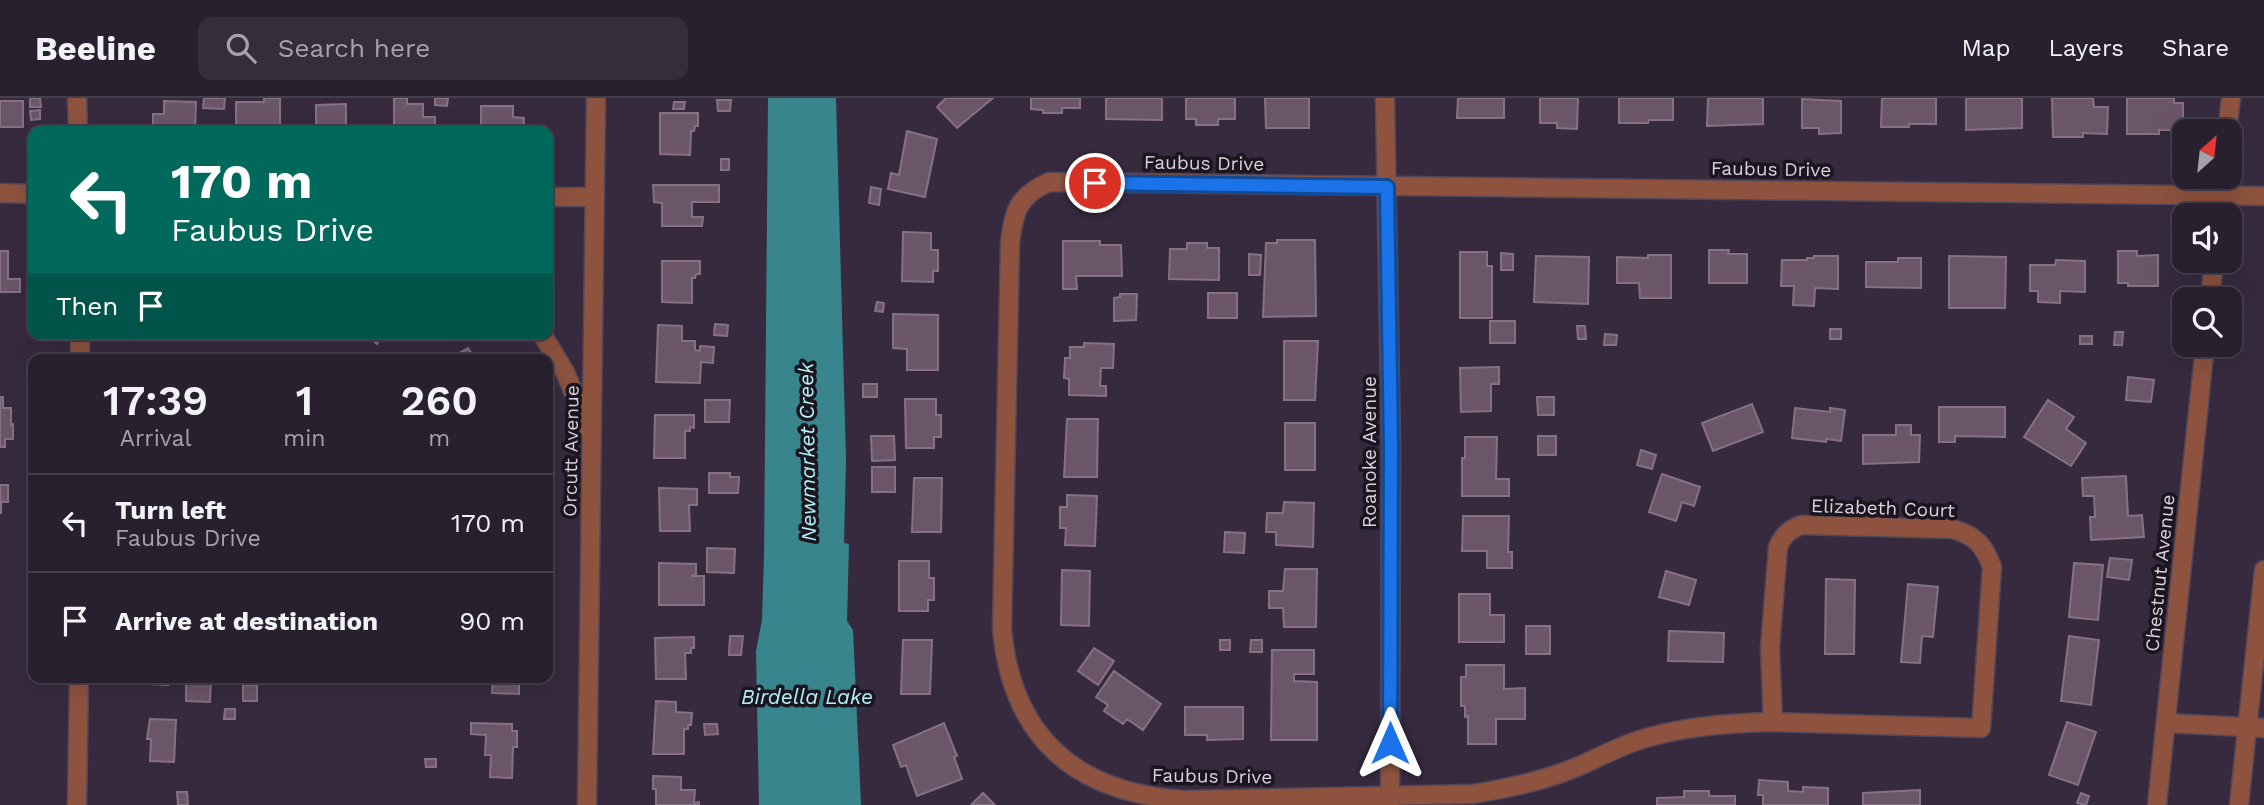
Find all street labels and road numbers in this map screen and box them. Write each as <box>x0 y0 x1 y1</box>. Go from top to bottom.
street label: Faubus Drive <box>1144 150 1264 176</box>
street label: Faubus Drive <box>1711 156 1831 182</box>
street label: Roanoke Avenue <box>1358 376 1381 528</box>
street label: Orcutt Avenue <box>558 385 584 517</box>
street label: Chestnut Avenue <box>2140 493 2180 653</box>
street label: Elizabeth Court <box>1811 494 1955 522</box>
street label: Faubus Drive <box>1152 763 1272 789</box>

